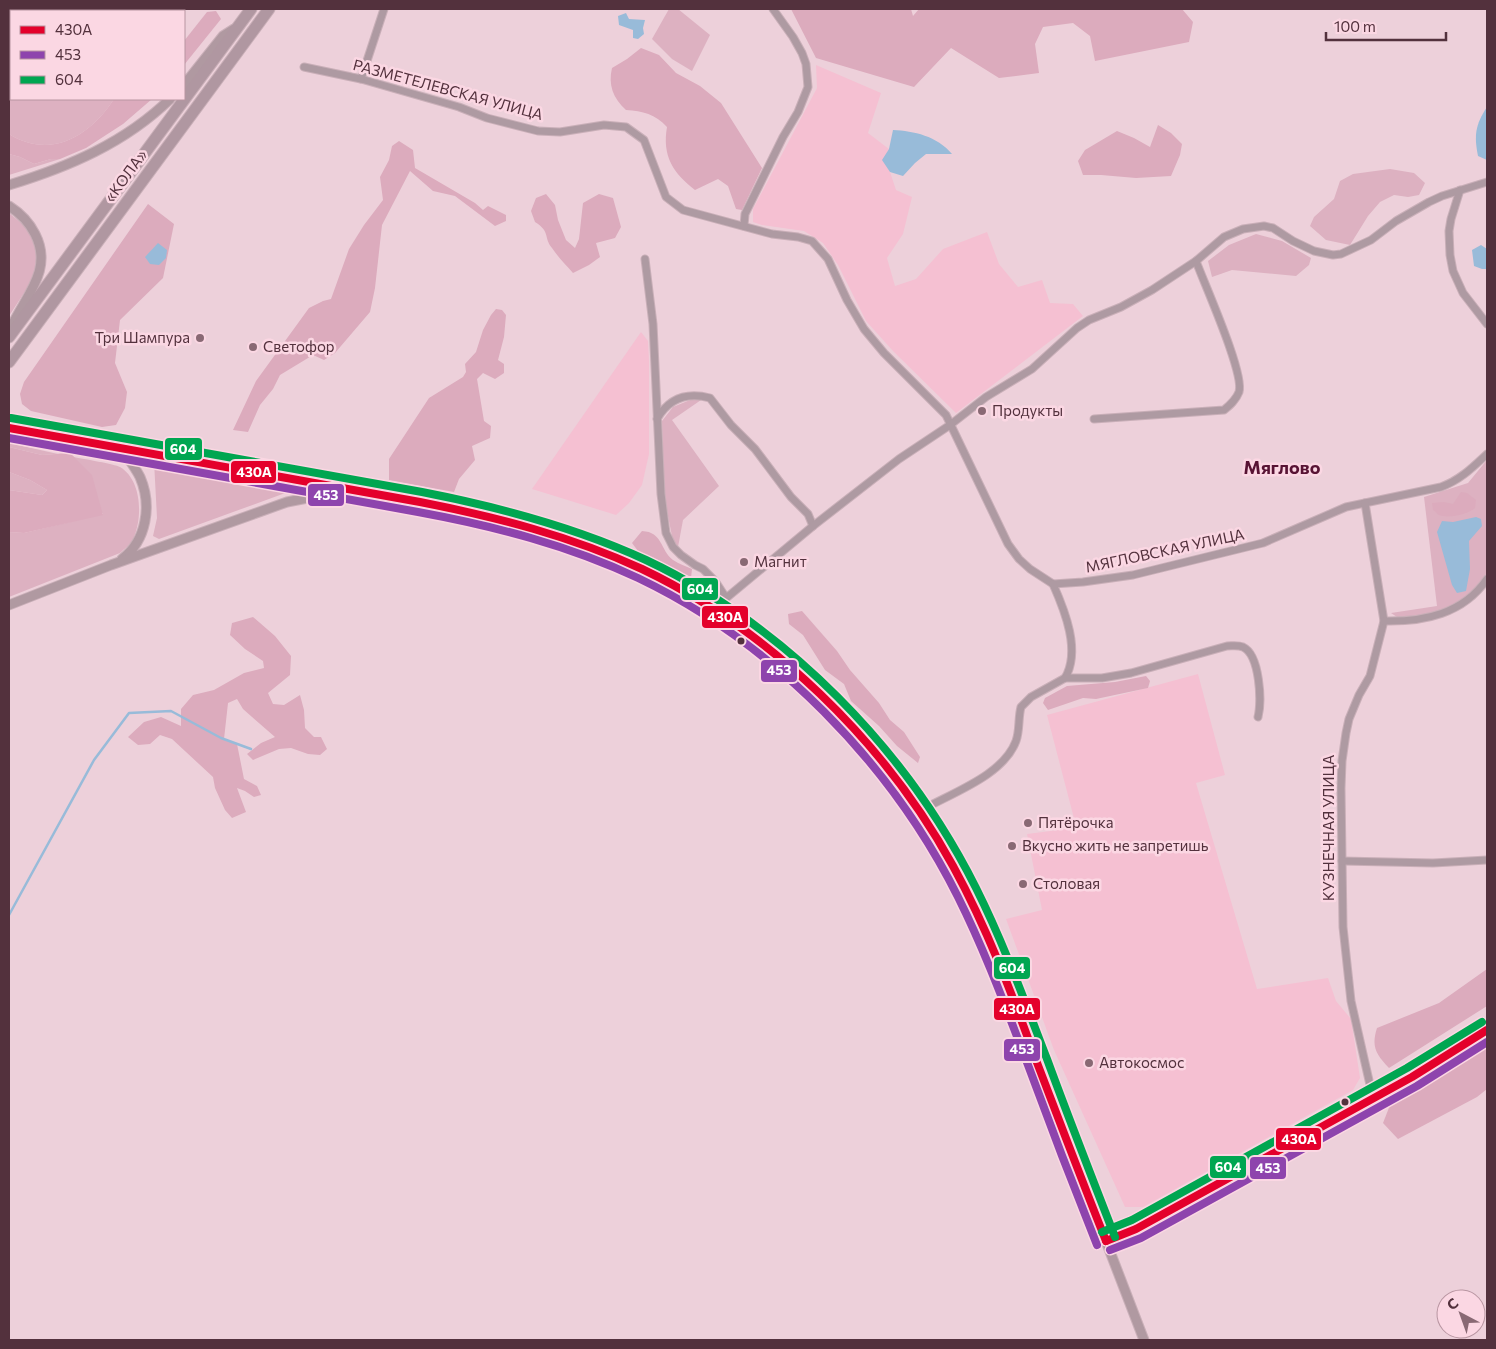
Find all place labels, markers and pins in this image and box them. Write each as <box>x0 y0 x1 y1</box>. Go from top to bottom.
place label: Три Шампура <box>94 328 190 346</box>
marker: Три Шампура <box>194 332 206 344</box>
place label: Светофор <box>263 337 335 355</box>
marker: Светофор <box>247 341 259 353</box>
place label: Продукты <box>992 401 1063 419</box>
marker: Продукты <box>976 405 988 417</box>
place label: Магнит <box>754 552 807 570</box>
marker: Магнит <box>738 556 750 568</box>
unlabelled marker <box>736 636 746 646</box>
place label: Пятёрочка <box>1038 813 1113 831</box>
marker: Пятёрочка <box>1022 817 1034 829</box>
place label: Вкусно жить не запретишь <box>1022 836 1209 854</box>
marker: Вкусно жить не запретишь <box>1006 840 1018 852</box>
place label: Столовая <box>1033 874 1100 892</box>
marker: Столовая <box>1017 878 1029 890</box>
place label: Автокосмос <box>1099 1053 1184 1071</box>
marker: Автокосмос <box>1083 1057 1095 1069</box>
unlabelled marker <box>1340 1097 1350 1107</box>

